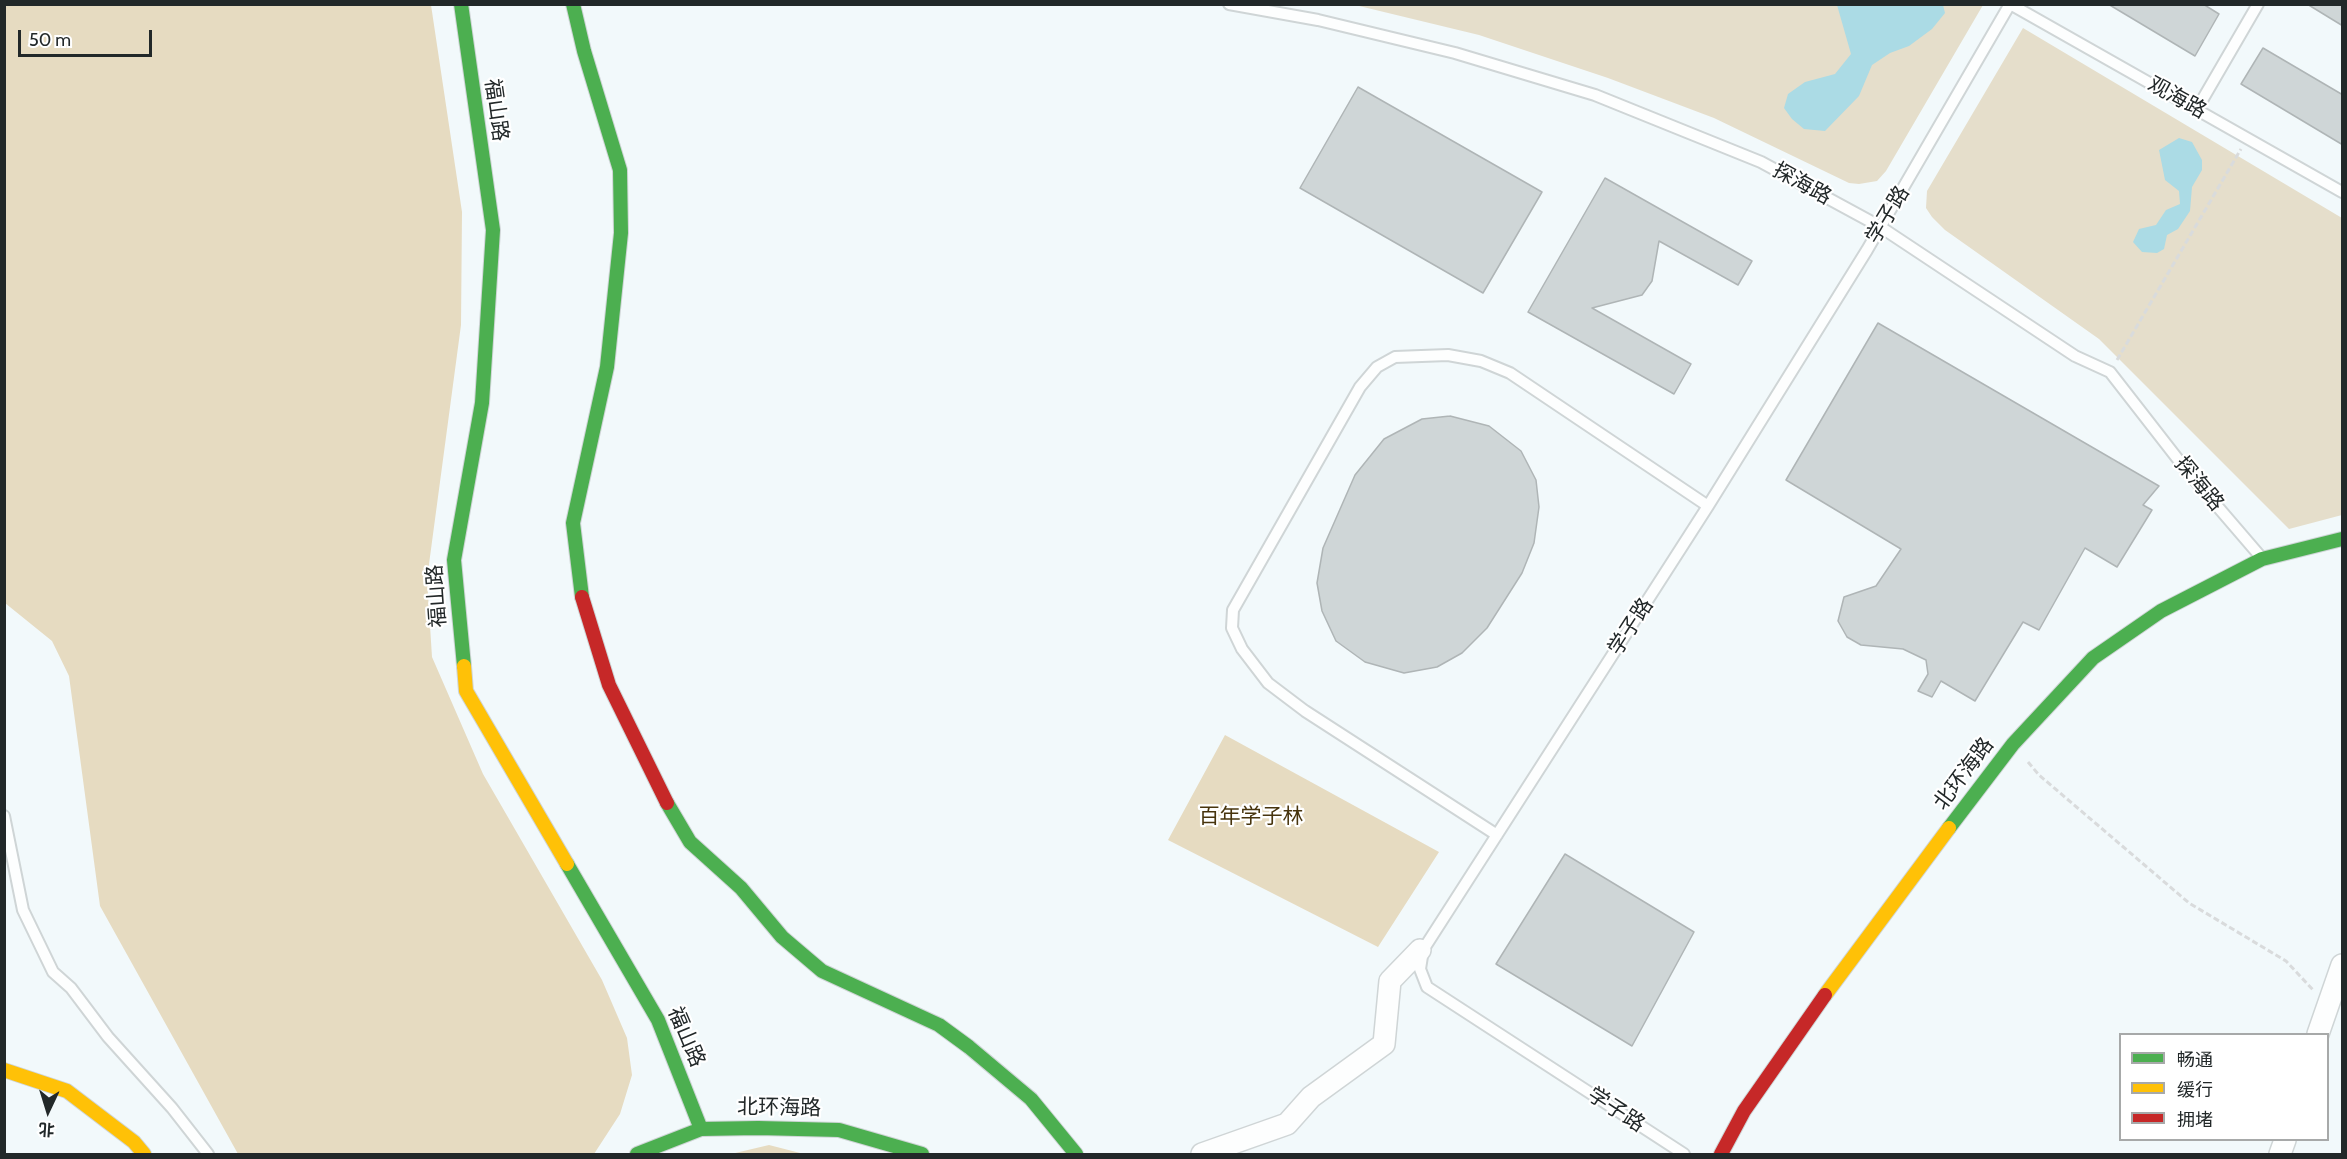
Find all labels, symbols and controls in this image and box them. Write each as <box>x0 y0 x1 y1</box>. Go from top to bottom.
scale bar <box>21 18 154 56</box>
text: 50 m <box>29 29 71 51</box>
street label: 观海路 <box>2143 72 2211 124</box>
street label: 福山路 <box>479 77 513 143</box>
street label: 探海路 <box>1768 158 1836 210</box>
street label: 学子路 <box>1861 182 1915 248</box>
street label: 探海路 <box>2169 452 2229 516</box>
street label: 福山路 <box>422 564 452 628</box>
street label: 学子路 <box>1603 594 1659 660</box>
street label: 北环海路 <box>1929 733 1999 815</box>
park label: 百年学子林 <box>1199 804 1303 830</box>
street label: 福山路 <box>662 1003 710 1071</box>
legend <box>2119 1033 2329 1141</box>
text: 畅通 <box>2177 1049 2213 1071</box>
text: 缓行 <box>2177 1079 2213 1101</box>
north arrow <box>18 1081 78 1141</box>
street label: 学子路 <box>1583 1082 1649 1138</box>
street label: 北环海路 <box>737 1095 821 1121</box>
text: 拥堵 <box>2177 1109 2213 1131</box>
text: 北 <box>38 1119 55 1139</box>

